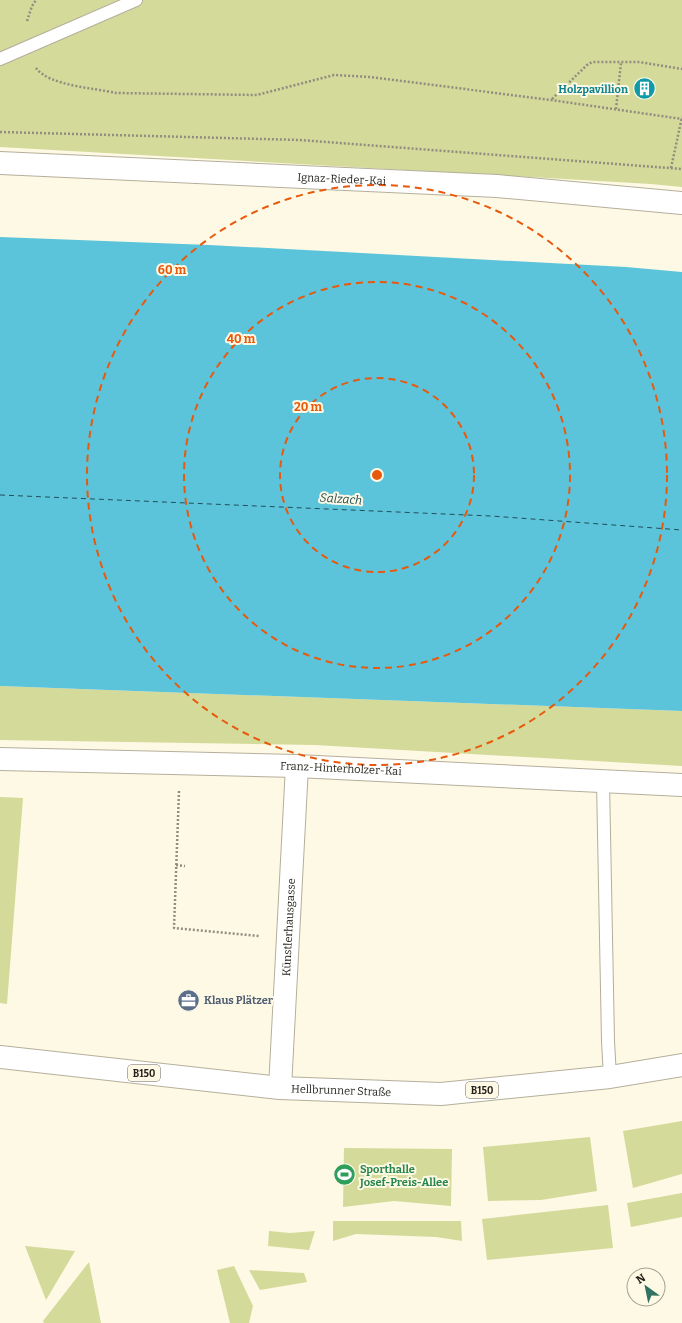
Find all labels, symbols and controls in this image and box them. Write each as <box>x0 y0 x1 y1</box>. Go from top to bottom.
building icon: Holzpavillion <box>631 76 657 102</box>
place label: Holzpavillion <box>558 83 628 96</box>
street label: Ignaz-Rieder-Kai <box>297 171 387 188</box>
text: 60 m <box>158 263 187 277</box>
text: 40 m <box>227 332 256 346</box>
text: 20 m <box>294 400 323 414</box>
centre of rings <box>370 468 384 482</box>
water label: Salzach <box>319 491 363 507</box>
street label: Franz-Hinterholzer-Kai <box>280 760 403 778</box>
street label: Künstlerhausgasse <box>280 878 298 976</box>
office icon: Klaus Plätzer <box>175 987 201 1013</box>
place label: Klaus Plätzer <box>204 994 274 1007</box>
road number: B150 <box>128 1065 160 1081</box>
street label: Hellbrunner Straße <box>291 1082 391 1099</box>
road number: B150 <box>466 1082 498 1098</box>
sports icon: Sporthalle Josef-Preis-Allee <box>332 1162 358 1188</box>
place label: Sporthalle Josef-Preis-Allee <box>359 1163 448 1189</box>
north arrow <box>626 1267 666 1307</box>
text: N <box>634 1271 648 1287</box>

